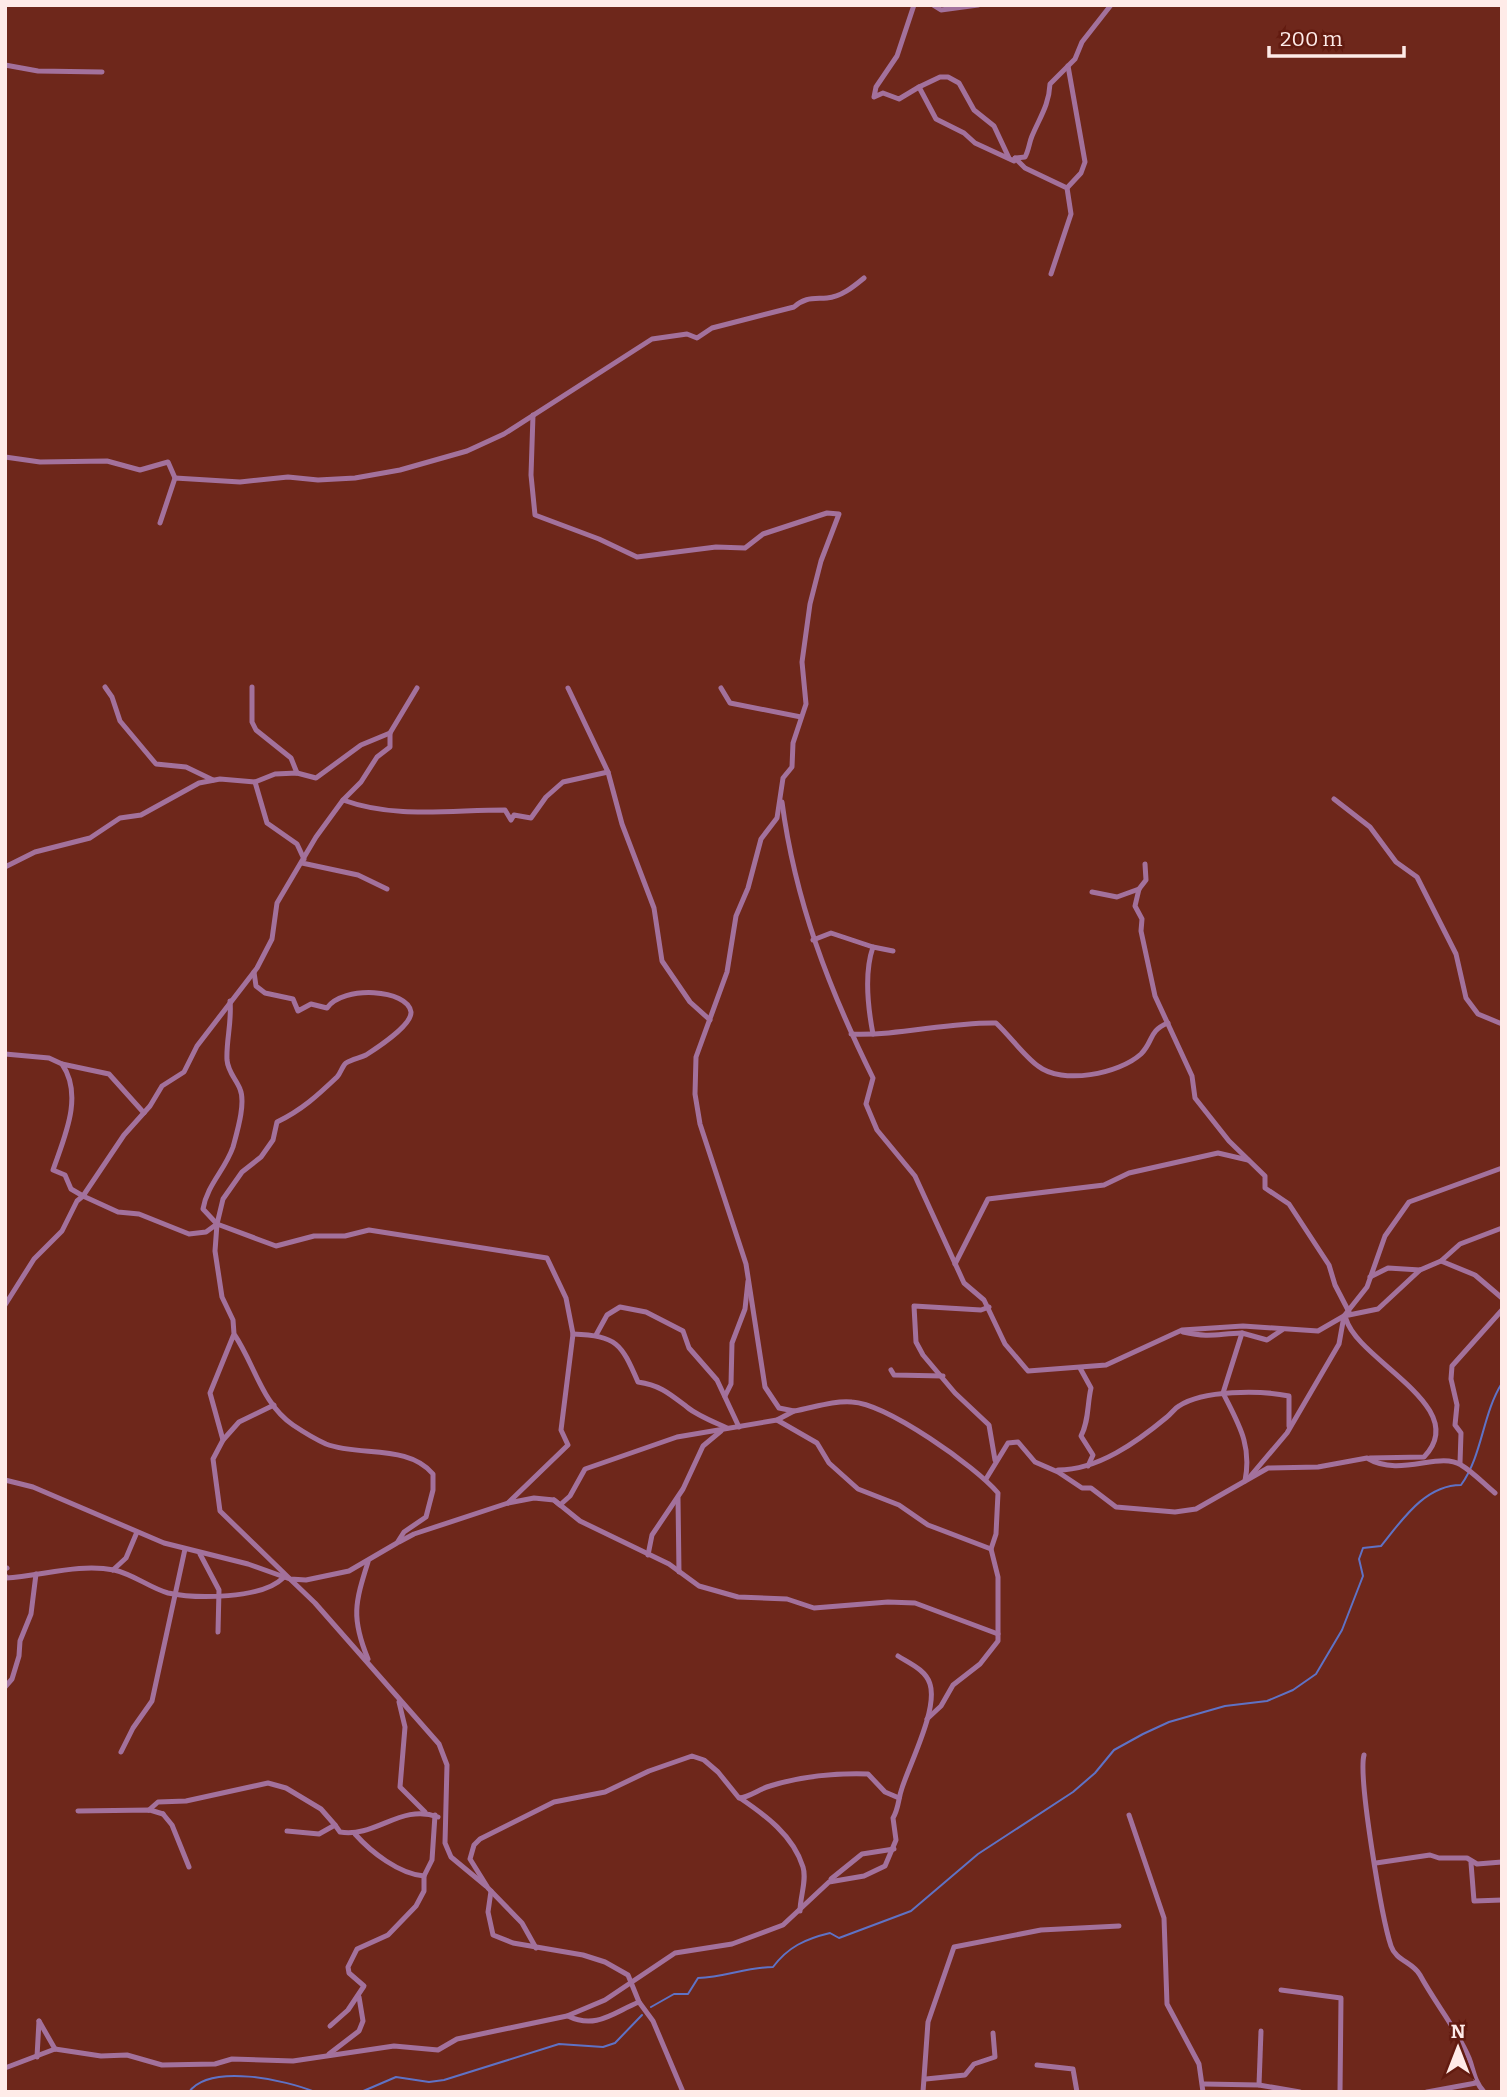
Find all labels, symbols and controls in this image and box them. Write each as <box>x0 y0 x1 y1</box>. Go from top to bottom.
scale bar <box>1269 14 1404 58</box>
text: 200 m <box>1280 26 1343 52</box>
north arrow <box>1423 2013 1493 2083</box>
text: N <box>1451 2020 1466 2043</box>

